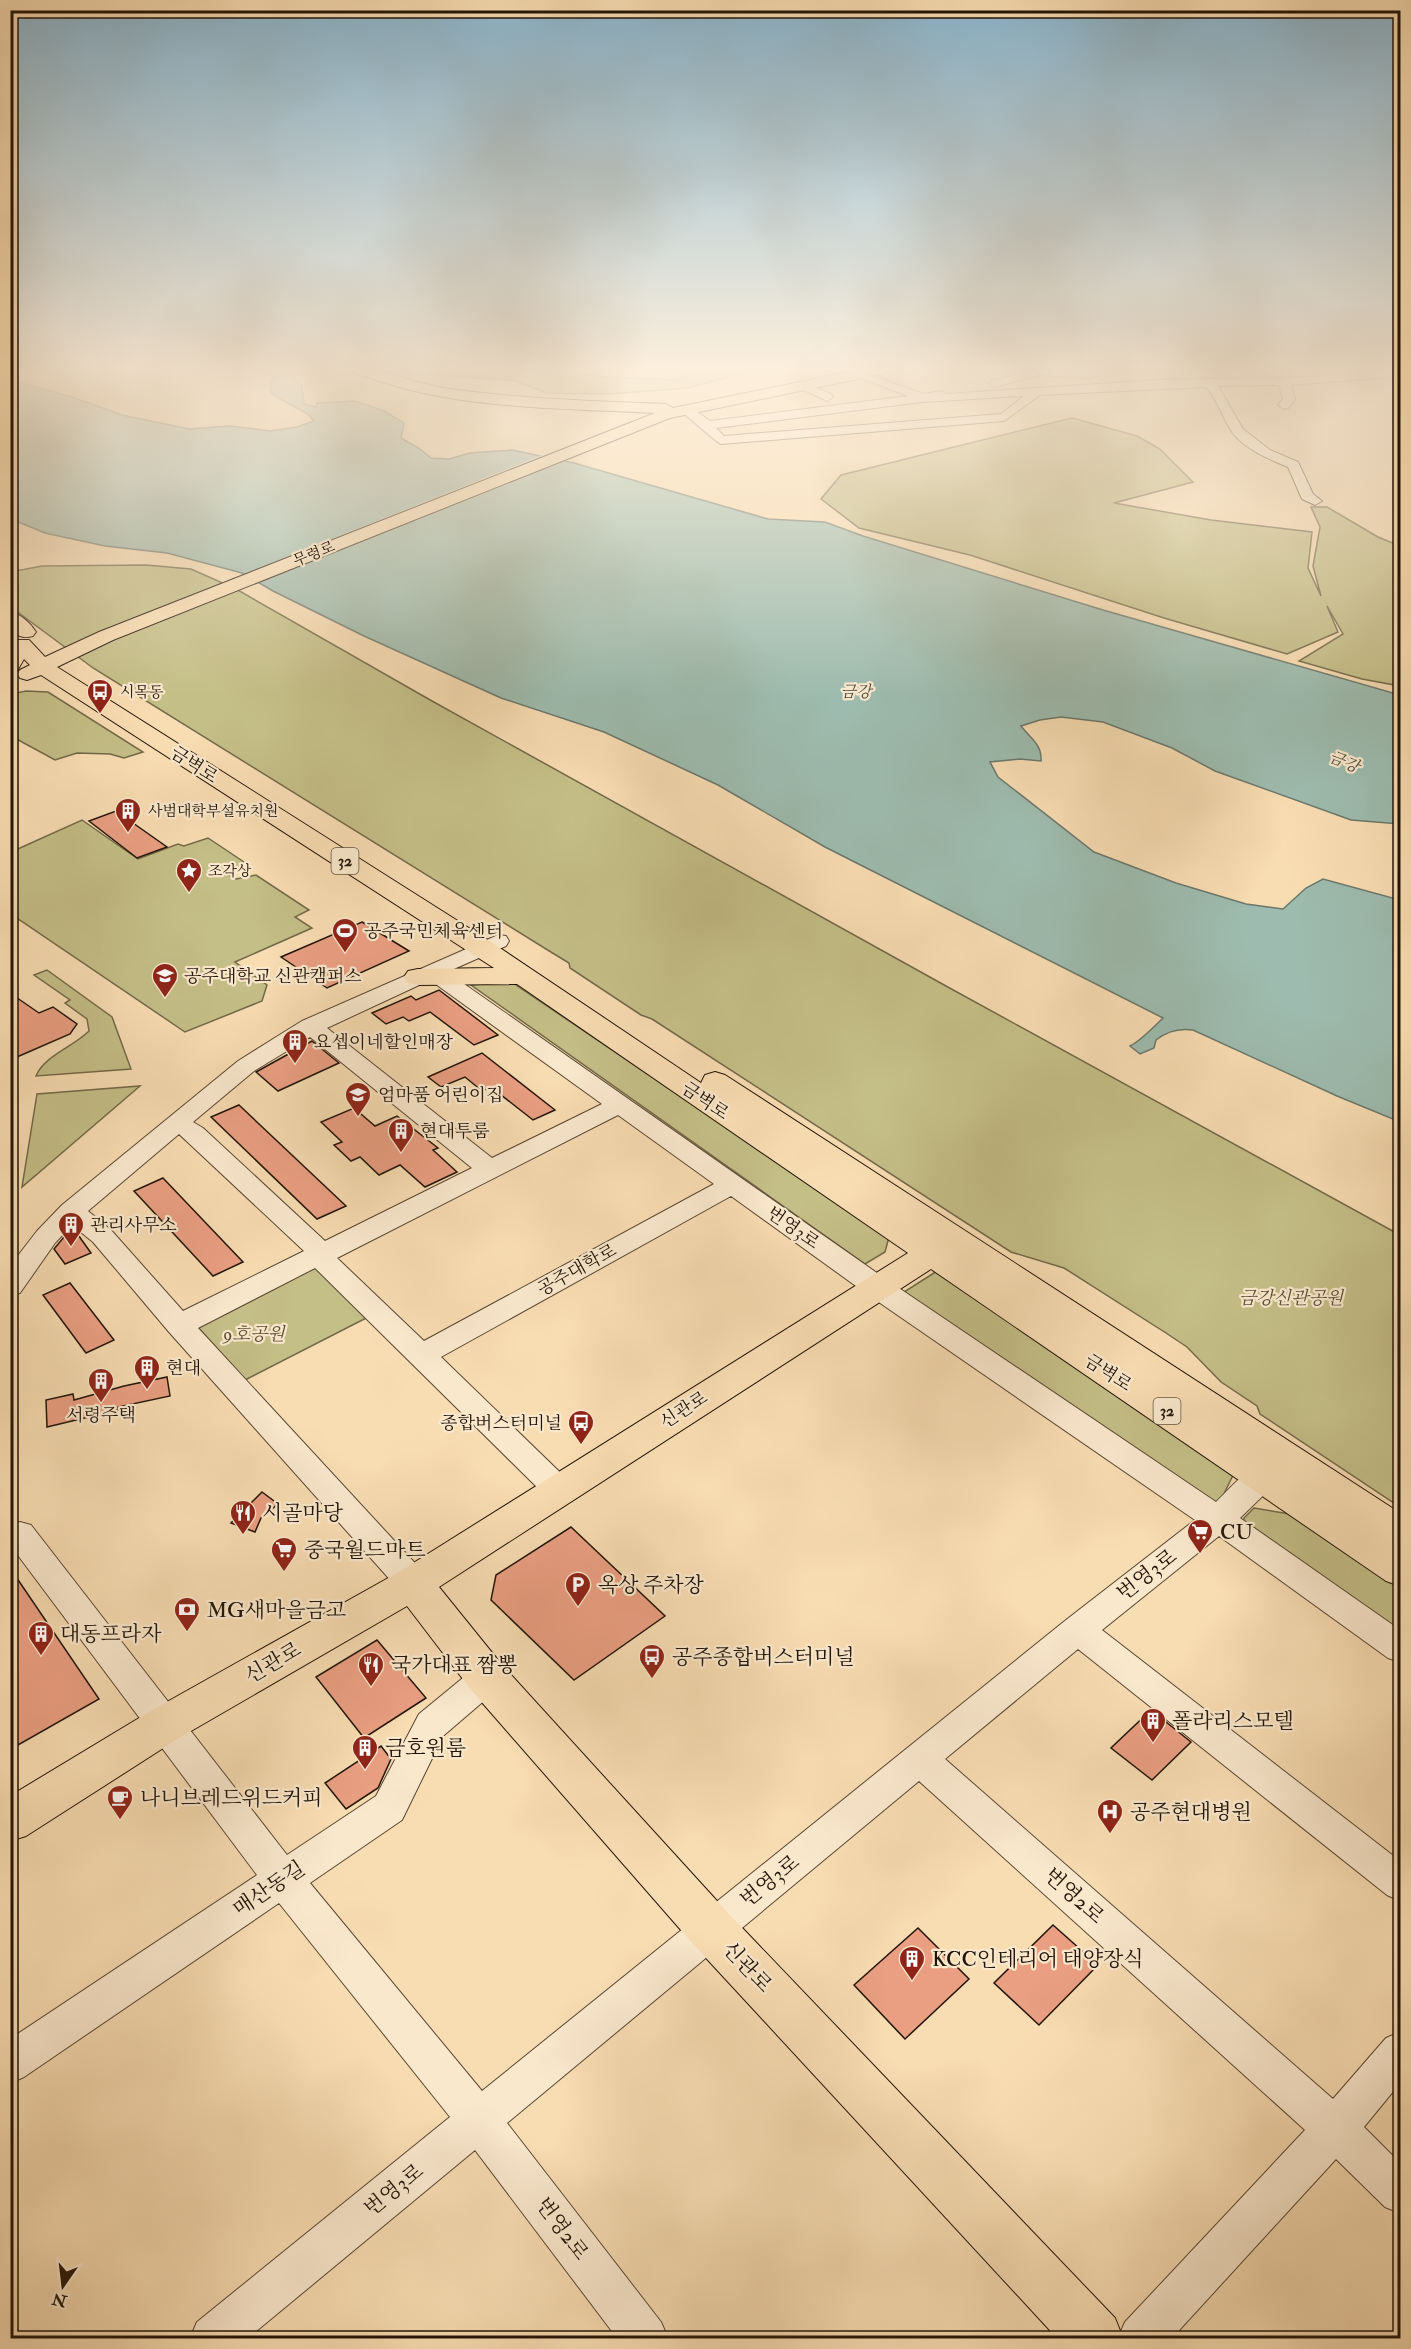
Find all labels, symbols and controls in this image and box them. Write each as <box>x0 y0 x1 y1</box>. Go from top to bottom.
street label: 무령로 <box>290 537 338 571</box>
bus stop icon: 시목동 <box>85 677 115 715</box>
water label: 금강 <box>841 682 874 702</box>
place label: 시목동 <box>120 683 164 702</box>
street label: 금벽로 <box>166 741 222 789</box>
water label: 금강 <box>1326 747 1364 778</box>
building icon: 사범대학부설유치원 <box>113 796 143 834</box>
place label: 사범대학부설유치원 <box>148 802 278 821</box>
road number: 32 <box>332 848 358 874</box>
place icon: 조각상 <box>174 856 204 894</box>
place label: 조각상 <box>208 862 252 881</box>
sports icon: 공주국민체육센터 <box>330 916 360 954</box>
place label: 공주국민체육센터 <box>364 920 503 943</box>
school or university icon: 공주대학교 신관캠퍼스 <box>150 961 180 999</box>
place label: 공주대학교 신관캠퍼스 <box>184 965 362 988</box>
building icon: 요셉이네할인매장 <box>280 1027 310 1065</box>
place label: 요셉이네할인매장 <box>314 1031 454 1054</box>
street label: 금벽로 <box>677 1077 733 1125</box>
school or university icon: 엄마품 어린이집 <box>343 1080 373 1118</box>
place label: 엄마품 어린이집 <box>378 1084 504 1107</box>
building icon: 현대투룸 <box>386 1116 416 1154</box>
place label: 현대투룸 <box>420 1120 490 1143</box>
street label: 번영3로 <box>762 1202 824 1254</box>
building icon: 관리사무소 <box>56 1210 86 1248</box>
place label: 관리사무소 <box>90 1214 177 1237</box>
street label: 공주대학로 <box>533 1239 621 1301</box>
park label: 금강신관공원 <box>1239 1287 1345 1310</box>
park label: 9호공원 <box>221 1323 286 1346</box>
street label: 금벽로 <box>1080 1349 1136 1397</box>
building icon: 현대 <box>132 1353 162 1391</box>
place label: 현대 <box>166 1357 201 1380</box>
building icon: 서령주택 <box>86 1366 116 1404</box>
street label: 신관로 <box>656 1386 712 1434</box>
road number: 32 <box>1154 1398 1180 1424</box>
place label: 서령주택 <box>66 1404 136 1427</box>
bus stop icon: 종합버스터미널 <box>566 1408 596 1446</box>
place label: 종합버스터미널 <box>440 1412 562 1435</box>
restaurant icon: 시골마당 <box>228 1498 258 1536</box>
place label: 시골마당 <box>262 1500 344 1527</box>
supermarket icon: CU <box>1185 1517 1215 1555</box>
place label: CU <box>1220 1519 1253 1546</box>
supermarket icon: 중국월드마트 <box>269 1535 299 1573</box>
place label: 중국월드마트 <box>304 1537 426 1564</box>
street label: 번영3로 <box>1112 1543 1182 1607</box>
parking icon: 옥상 주차장 <box>563 1570 593 1608</box>
place label: 옥상 주차장 <box>598 1572 705 1599</box>
bank icon: MG새마을금고 <box>172 1595 202 1633</box>
place label: MG새마을금고 <box>207 1597 346 1624</box>
building icon: 대동프라자 <box>26 1619 56 1657</box>
place label: 대동프라자 <box>60 1621 162 1648</box>
street label: 신관로 <box>240 1636 306 1690</box>
bus stop icon: 공주종합버스터미널 <box>637 1642 667 1680</box>
place label: 공주종합버스터미널 <box>672 1644 855 1671</box>
restaurant icon: 국가대표 짬뽕 <box>356 1650 386 1688</box>
place label: 국가대표 짬뽕 <box>391 1652 517 1679</box>
building icon: 폴라리스모텔 <box>1138 1706 1168 1744</box>
place label: 폴라리스모텔 <box>1172 1708 1294 1735</box>
building icon: 금호원룸 <box>350 1733 380 1771</box>
place label: 금호원룸 <box>385 1735 466 1762</box>
cafe icon: 나니브레드위드커피 <box>105 1783 135 1821</box>
place label: 나니브레드위드커피 <box>140 1785 323 1812</box>
hospital icon: 공주현대병원 <box>1095 1797 1125 1835</box>
place label: 공주현대병원 <box>1130 1799 1252 1826</box>
street label: 번영3로 <box>735 1849 805 1913</box>
street label: 매산동길 <box>228 1855 310 1923</box>
street label: 번영2로 <box>1038 1862 1110 1930</box>
street label: 신관로 <box>716 1936 778 1998</box>
building icon: KCC인테리어 태양장식 <box>897 1944 927 1982</box>
place label: KCC인테리어 태양장식 <box>932 1946 1144 1973</box>
street label: 번영3로 <box>359 2158 429 2222</box>
street label: 번영2로 <box>530 2192 594 2266</box>
north arrow <box>33 2256 93 2316</box>
text: N <box>50 2288 70 2311</box>

